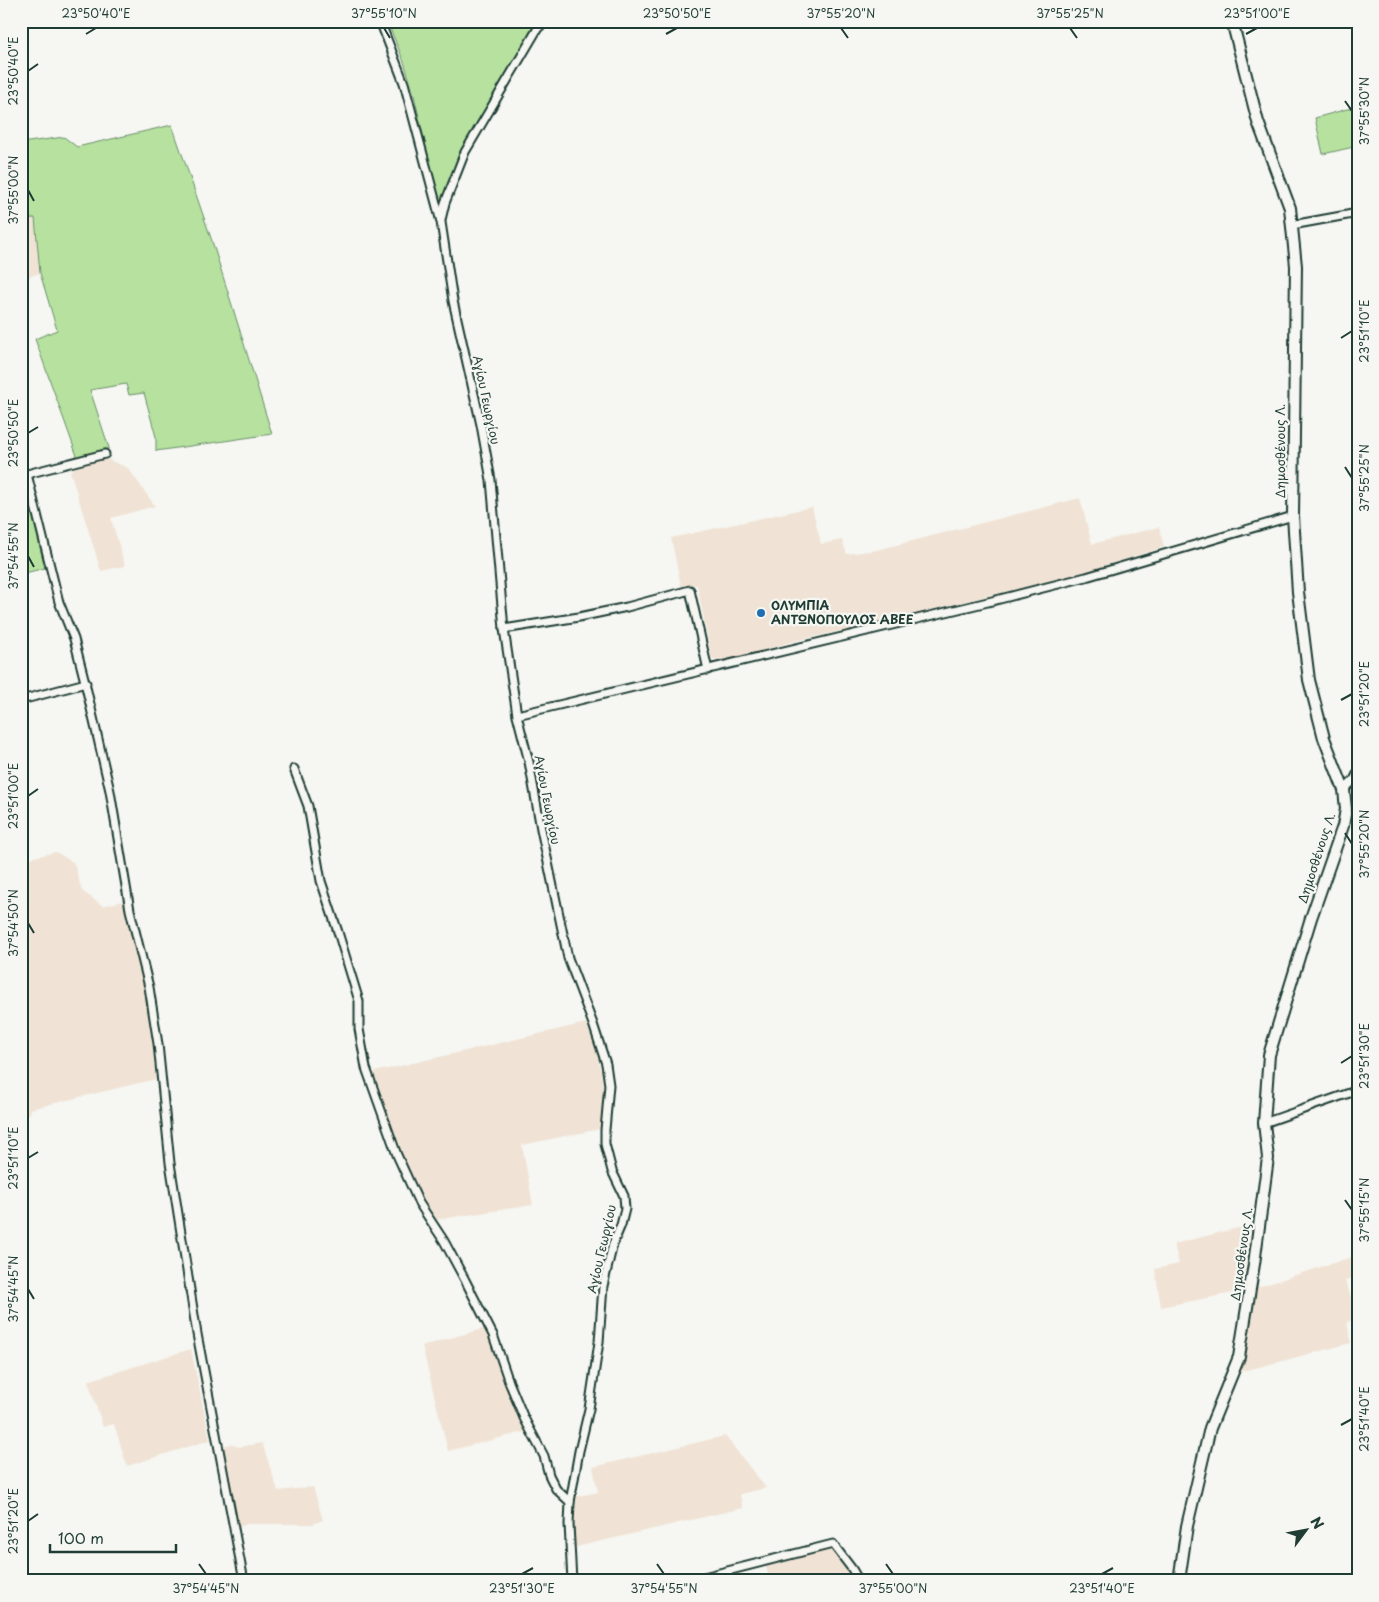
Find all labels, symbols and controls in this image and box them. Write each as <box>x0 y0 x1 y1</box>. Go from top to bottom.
text: 23°50'40"E <box>62 4 130 22</box>
text: 37°55'10"N <box>351 4 417 22</box>
text: 23°50'50"E <box>643 4 711 22</box>
text: 37°55'20"N <box>807 4 875 22</box>
text: 37°55'25"N <box>1036 4 1104 22</box>
text: 23°51'00"E <box>1224 4 1290 22</box>
text: 23°50'40"E <box>4 37 22 105</box>
text: 37°55'30"N <box>1355 77 1373 145</box>
text: 37°55'00"N <box>4 155 22 225</box>
text: 23°51'10"E <box>1355 299 1373 363</box>
street label: Αγίου Γεωργίου <box>469 354 505 446</box>
text: 23°50'50"E <box>4 399 22 467</box>
street label: Δημοσθένους Λ. <box>1271 404 1289 498</box>
text: 37°55'25"N <box>1355 444 1373 512</box>
text: 37°54'55"N <box>4 522 22 590</box>
place label: ΟΛΥΜΠΙΑ ΑΝΤΩΝΟΠΟΥΛΟΣ ΑΒΕΕ <box>771 596 914 628</box>
marker: ΟΛΥΜΠΙΑ ΑΝΤΩΝΟΠΟΥΛΟΣ ΑΒΕΕ <box>755 607 767 619</box>
text: 23°51'20"E <box>1355 661 1373 727</box>
street label: Αγίου Γεωργίου <box>531 754 565 846</box>
text: 23°51'00"E <box>4 763 22 829</box>
street label: Δημοσθένους Λ. <box>1293 810 1339 905</box>
text: 37°55'20"N <box>1355 810 1373 878</box>
text: 37°54'50"N <box>4 889 22 957</box>
text: 23°51'30"E <box>1355 1023 1373 1089</box>
text: 23°51'10"E <box>4 1126 22 1190</box>
text: 37°55'15"N <box>1355 1178 1373 1242</box>
street label: Αγίου Γεωργίου <box>582 1203 620 1295</box>
street label: Δημοσθένους Λ. <box>1226 1206 1256 1302</box>
text: 37°54'45"N <box>4 1256 22 1322</box>
text: 23°51'40"E <box>1355 1386 1373 1452</box>
text: 23°51'20"E <box>4 1488 22 1554</box>
north arrow <box>1282 1504 1332 1554</box>
text: N <box>1306 1513 1329 1533</box>
scale bar <box>50 1522 176 1554</box>
text: 100 m <box>58 1526 104 1549</box>
text: 37°54'45"N <box>173 1579 239 1597</box>
text: 23°51'30"E <box>489 1579 555 1597</box>
text: 37°54'55"N <box>630 1579 698 1597</box>
text: 37°55'00"N <box>858 1579 928 1597</box>
text: 23°51'40"E <box>1069 1579 1135 1597</box>

